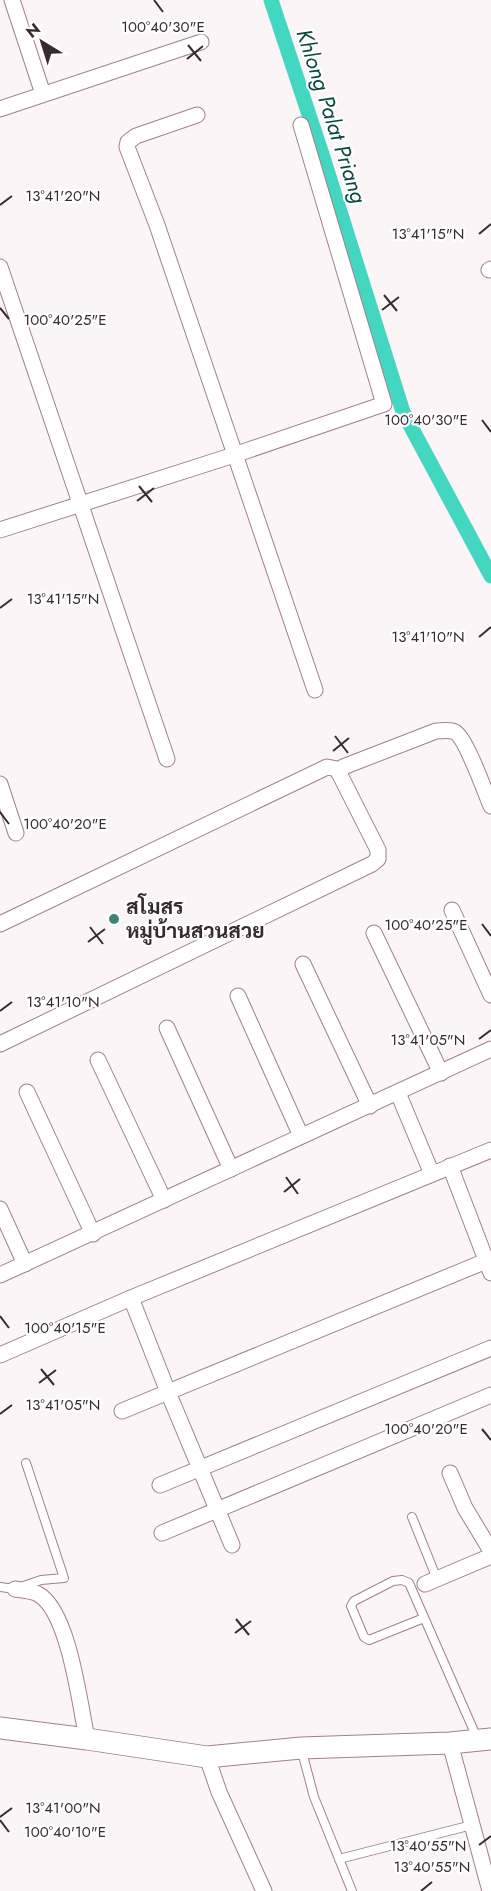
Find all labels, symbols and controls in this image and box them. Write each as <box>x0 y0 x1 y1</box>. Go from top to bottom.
north arrow <box>12 12 72 72</box>
text: 100°40'30"E <box>121 16 205 38</box>
text: N <box>21 18 45 44</box>
water label: Khlong Palat Priang <box>289 25 375 207</box>
text: 13°41'20"N <box>25 185 101 207</box>
text: 13°41'15"N <box>392 223 464 245</box>
text: 100°40'25"E <box>23 309 107 331</box>
text: 100°40'30"E <box>384 409 468 431</box>
text: 13°41'15"N <box>27 588 99 610</box>
text: 13°41'10"N <box>391 626 465 648</box>
text: 100°40'20"E <box>23 813 107 835</box>
place label: สโมสร หมู่บ้านสวนสวย <box>126 892 264 946</box>
marker: สโมสร หมู่บ้านสวนสวย <box>107 912 121 926</box>
text: 100°40'25"E <box>384 914 468 936</box>
text: 13°41'10"N <box>26 991 100 1013</box>
text: 13°41'05"N <box>391 1029 465 1051</box>
text: 100°40'15"E <box>24 1317 106 1339</box>
text: 13°41'05"N <box>26 1394 100 1416</box>
text: 100°40'20"E <box>384 1418 468 1440</box>
text: 13°41'00"N <box>25 1797 101 1819</box>
text: 100°40'10"E <box>24 1821 106 1843</box>
text: 13°40'55"N <box>390 1835 466 1857</box>
text: 13°40'55"N <box>394 1856 470 1878</box>

